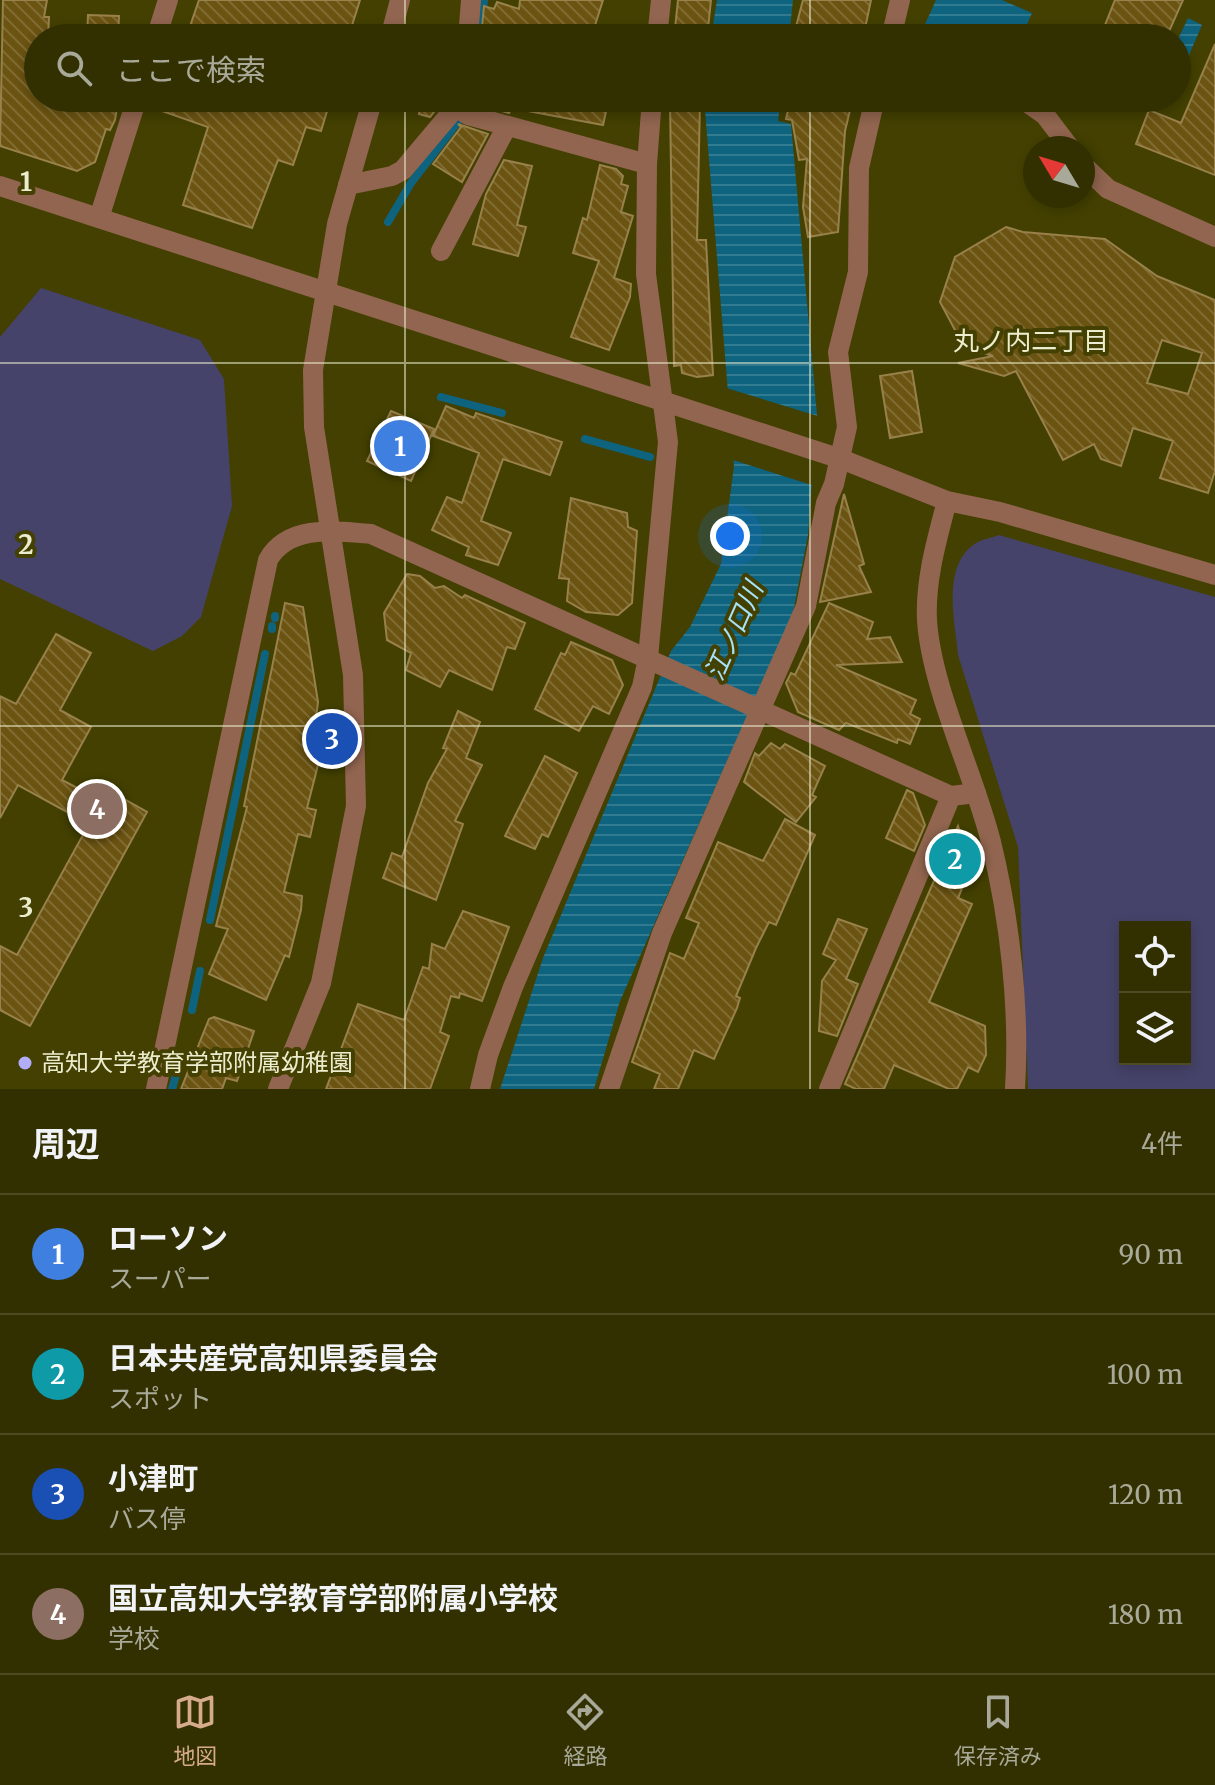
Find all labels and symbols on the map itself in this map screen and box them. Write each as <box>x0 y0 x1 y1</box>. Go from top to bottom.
north arrow <box>1023 136 1095 208</box>
text: 1 <box>20 165 32 198</box>
district label: 丸ノ内二丁目 <box>953 324 1109 357</box>
pin: 1 <box>374 416 426 476</box>
your location <box>710 516 750 556</box>
text: 2 <box>18 528 34 561</box>
water label: 江ノ口川 <box>697 574 771 685</box>
pin: 3 <box>306 709 358 769</box>
pin: 4 <box>71 779 123 839</box>
pin: 2 <box>929 829 981 889</box>
text: 3 <box>19 891 33 924</box>
place label: 高知大学教育学部附属幼稚園 <box>41 1047 353 1078</box>
marker: 高知大学教育学部附属幼稚園 <box>16 1054 34 1072</box>

